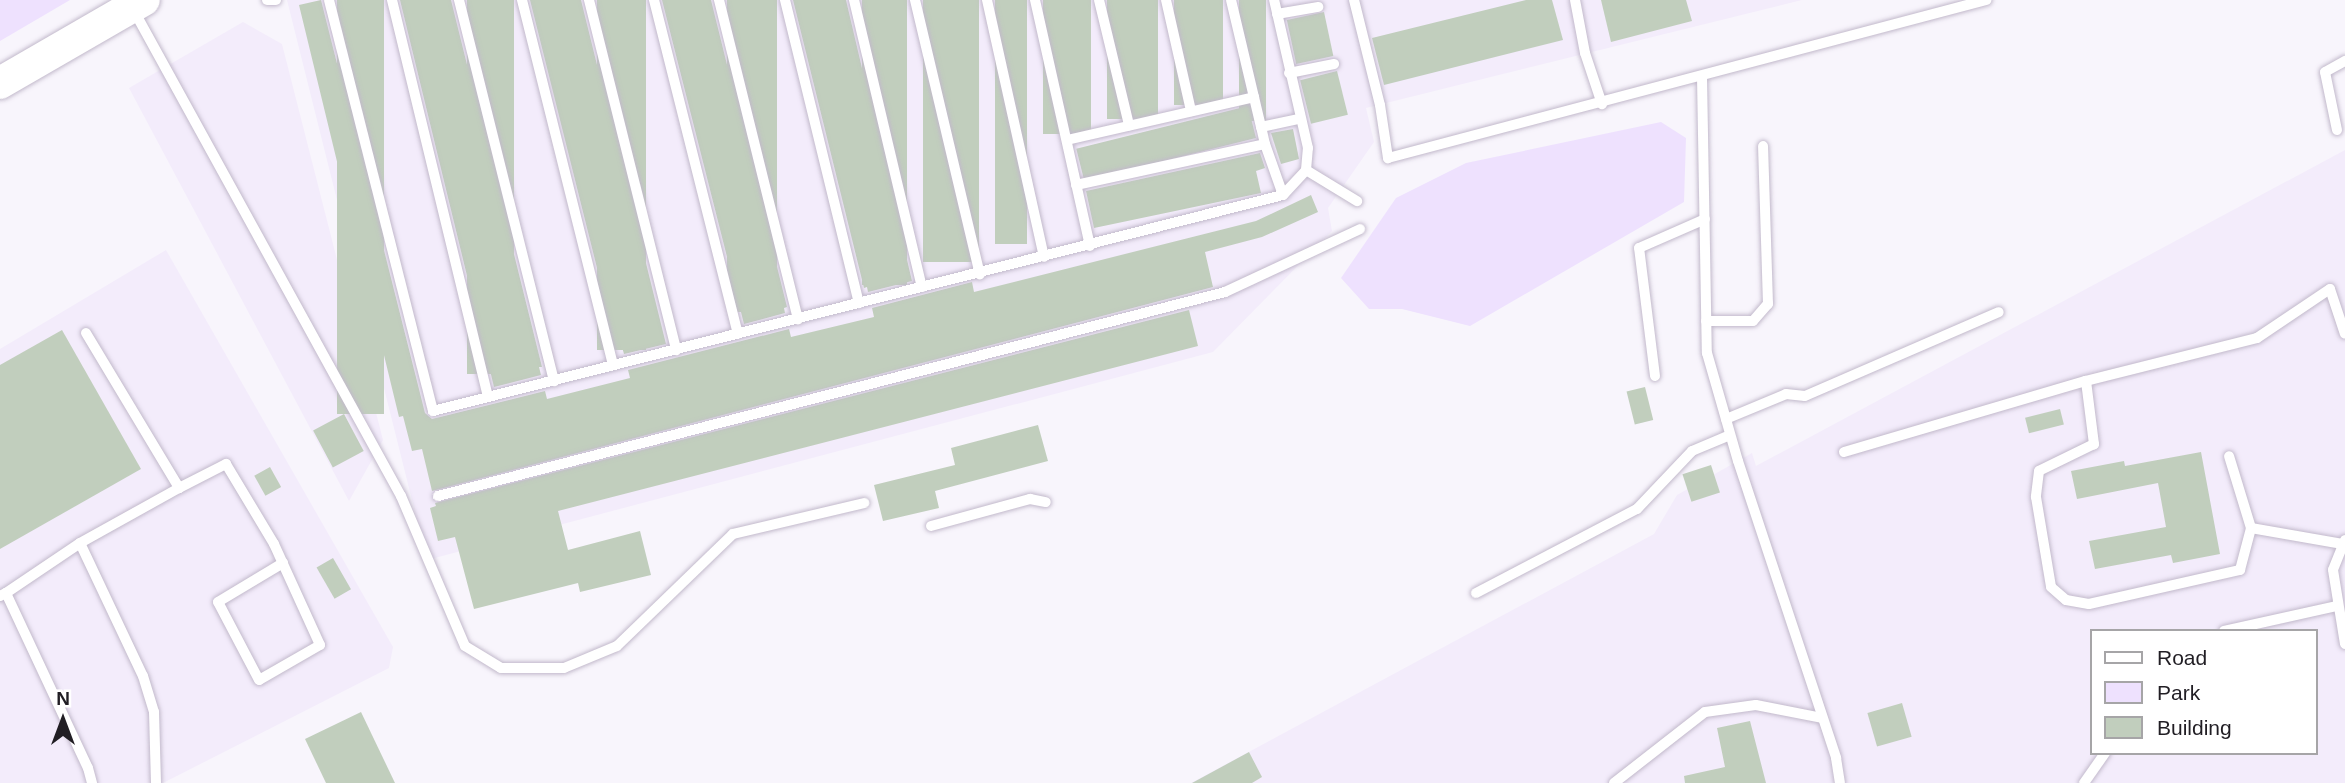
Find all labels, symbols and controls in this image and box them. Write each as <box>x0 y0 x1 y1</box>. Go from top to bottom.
legend <box>2090 629 2317 755</box>
text: Road <box>2157 646 2207 669</box>
text: Park <box>2157 681 2200 704</box>
north arrow <box>28 685 98 755</box>
text: N <box>56 688 70 709</box>
text: Building <box>2157 716 2232 739</box>

